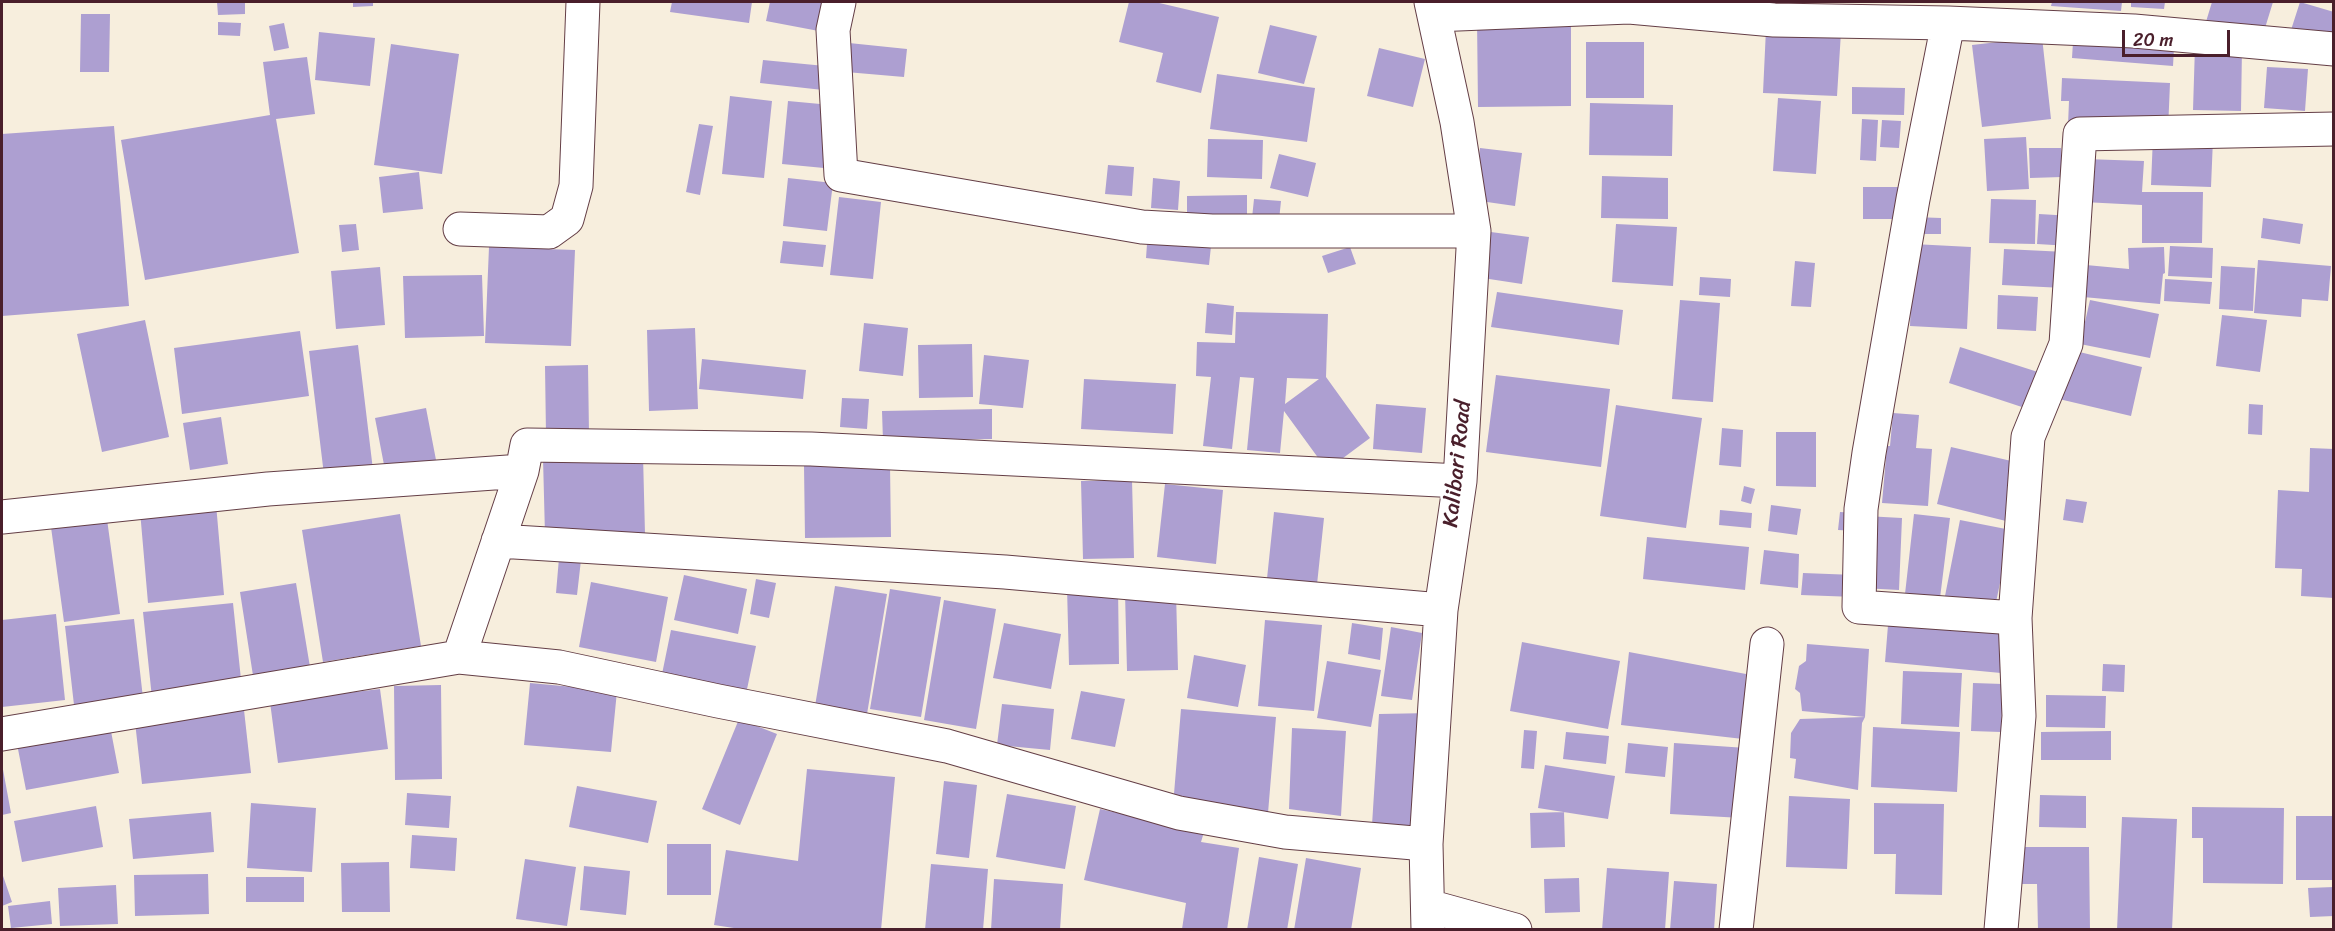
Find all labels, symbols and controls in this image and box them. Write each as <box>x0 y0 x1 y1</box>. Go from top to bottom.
scale bar <box>2125 18 2233 56</box>
text: 20 m <box>2133 24 2173 56</box>
street label: Kalibari Road <box>1438 399 1478 529</box>

